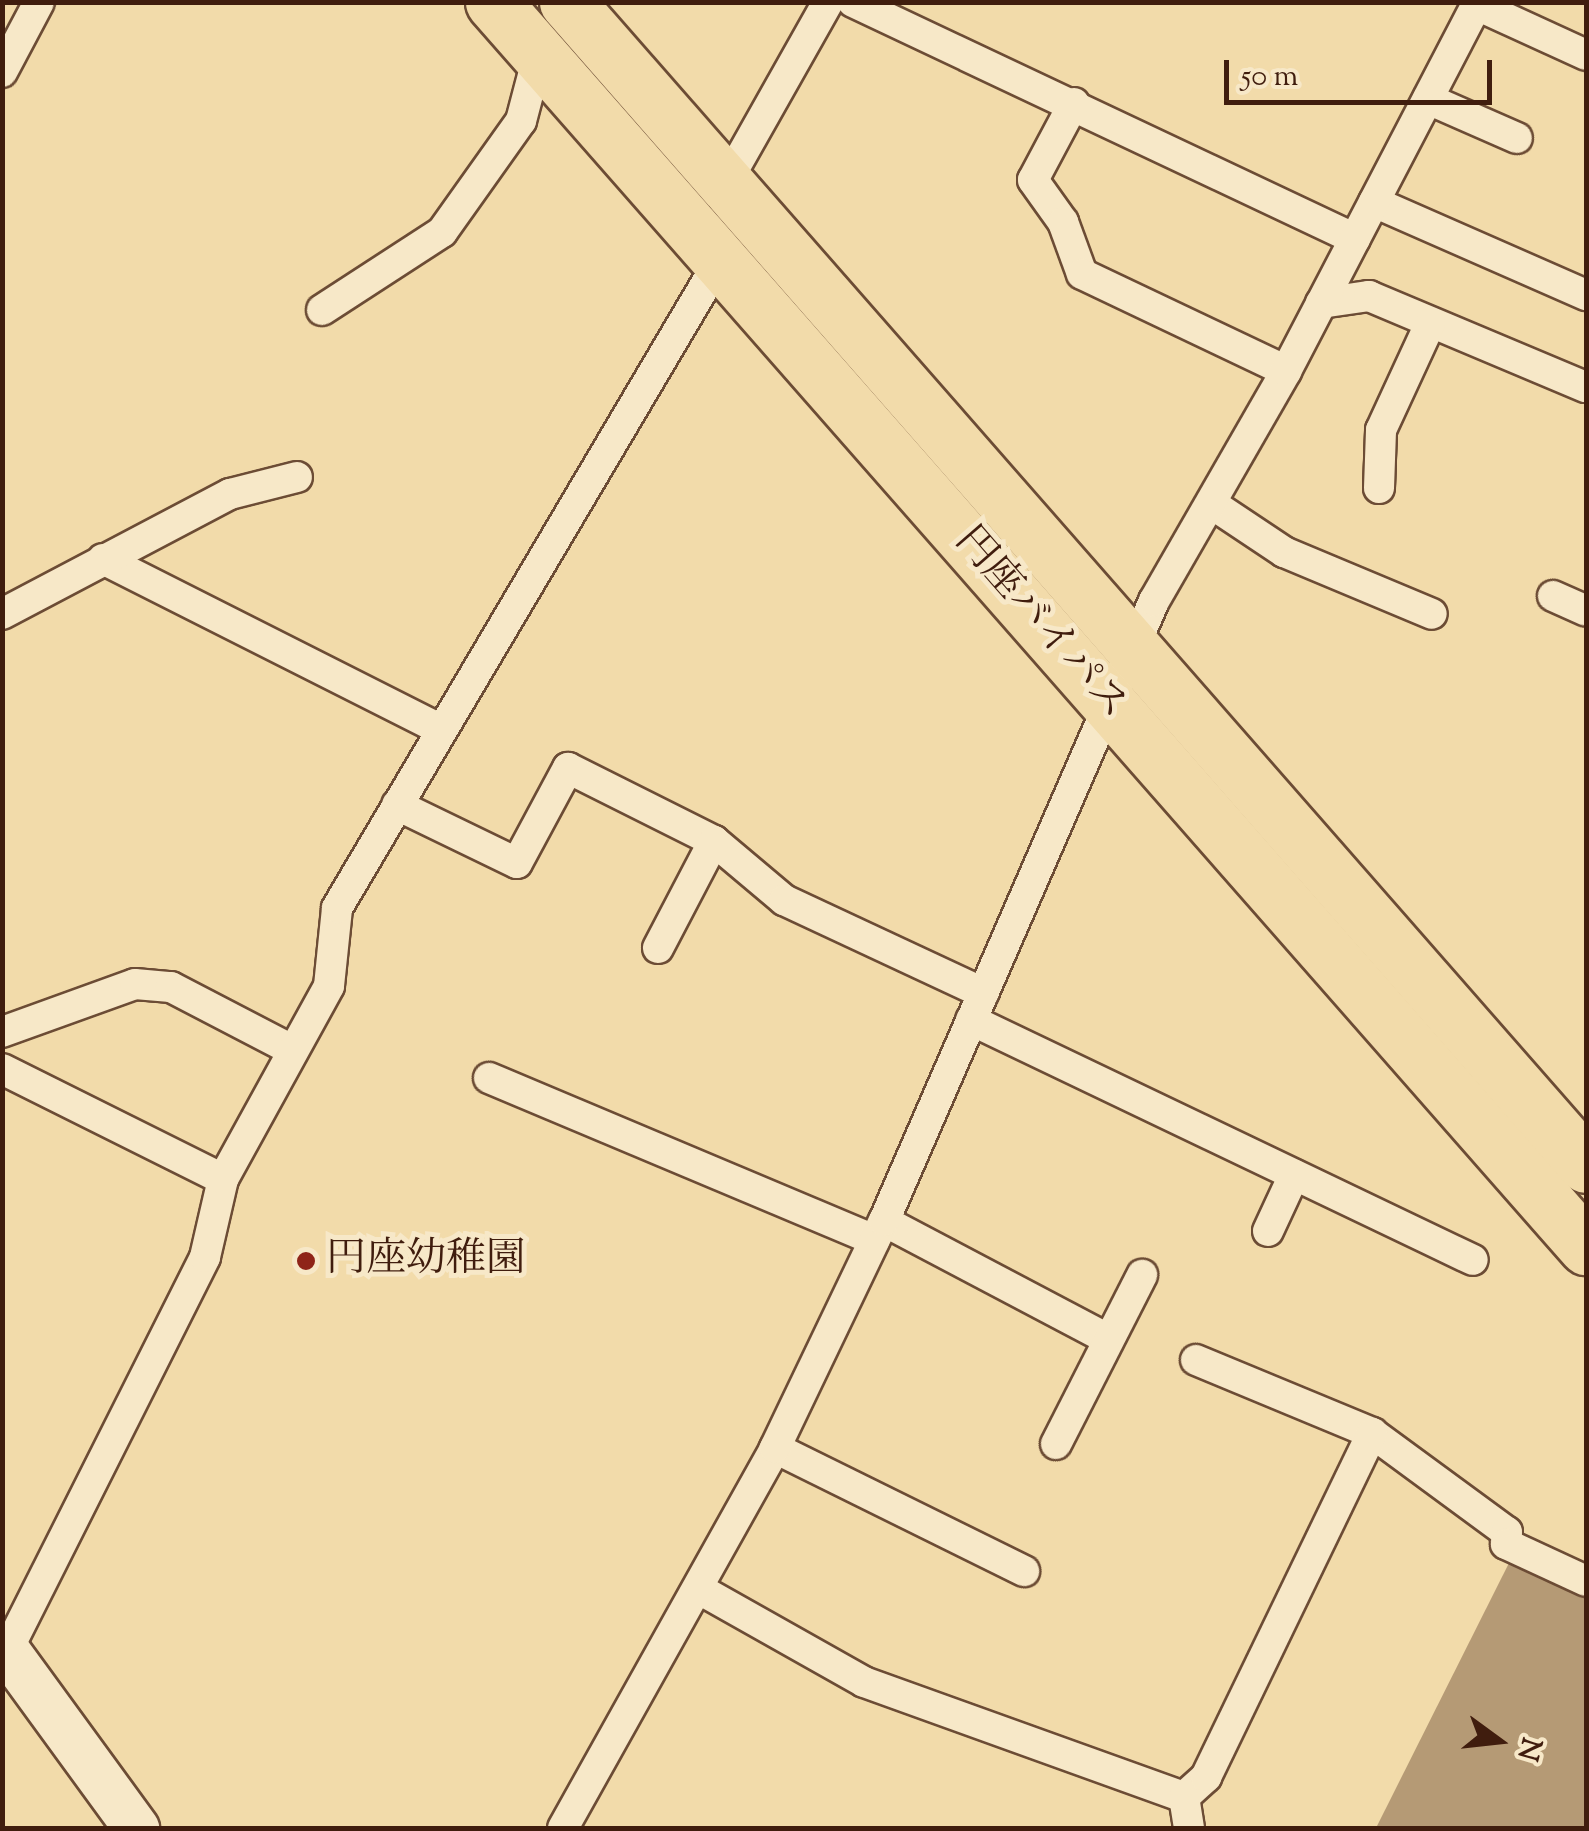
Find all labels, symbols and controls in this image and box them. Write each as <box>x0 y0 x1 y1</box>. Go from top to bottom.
scale bar <box>1229 40 1496 102</box>
text: 50 m <box>1241 56 1298 99</box>
street label: 円座バイパス <box>943 518 1137 730</box>
place label: 円座幼稚園 <box>326 1237 526 1285</box>
marker: 円座幼稚園 <box>295 1250 317 1272</box>
north arrow <box>1449 1691 1549 1791</box>
text: N <box>1506 1733 1550 1765</box>

